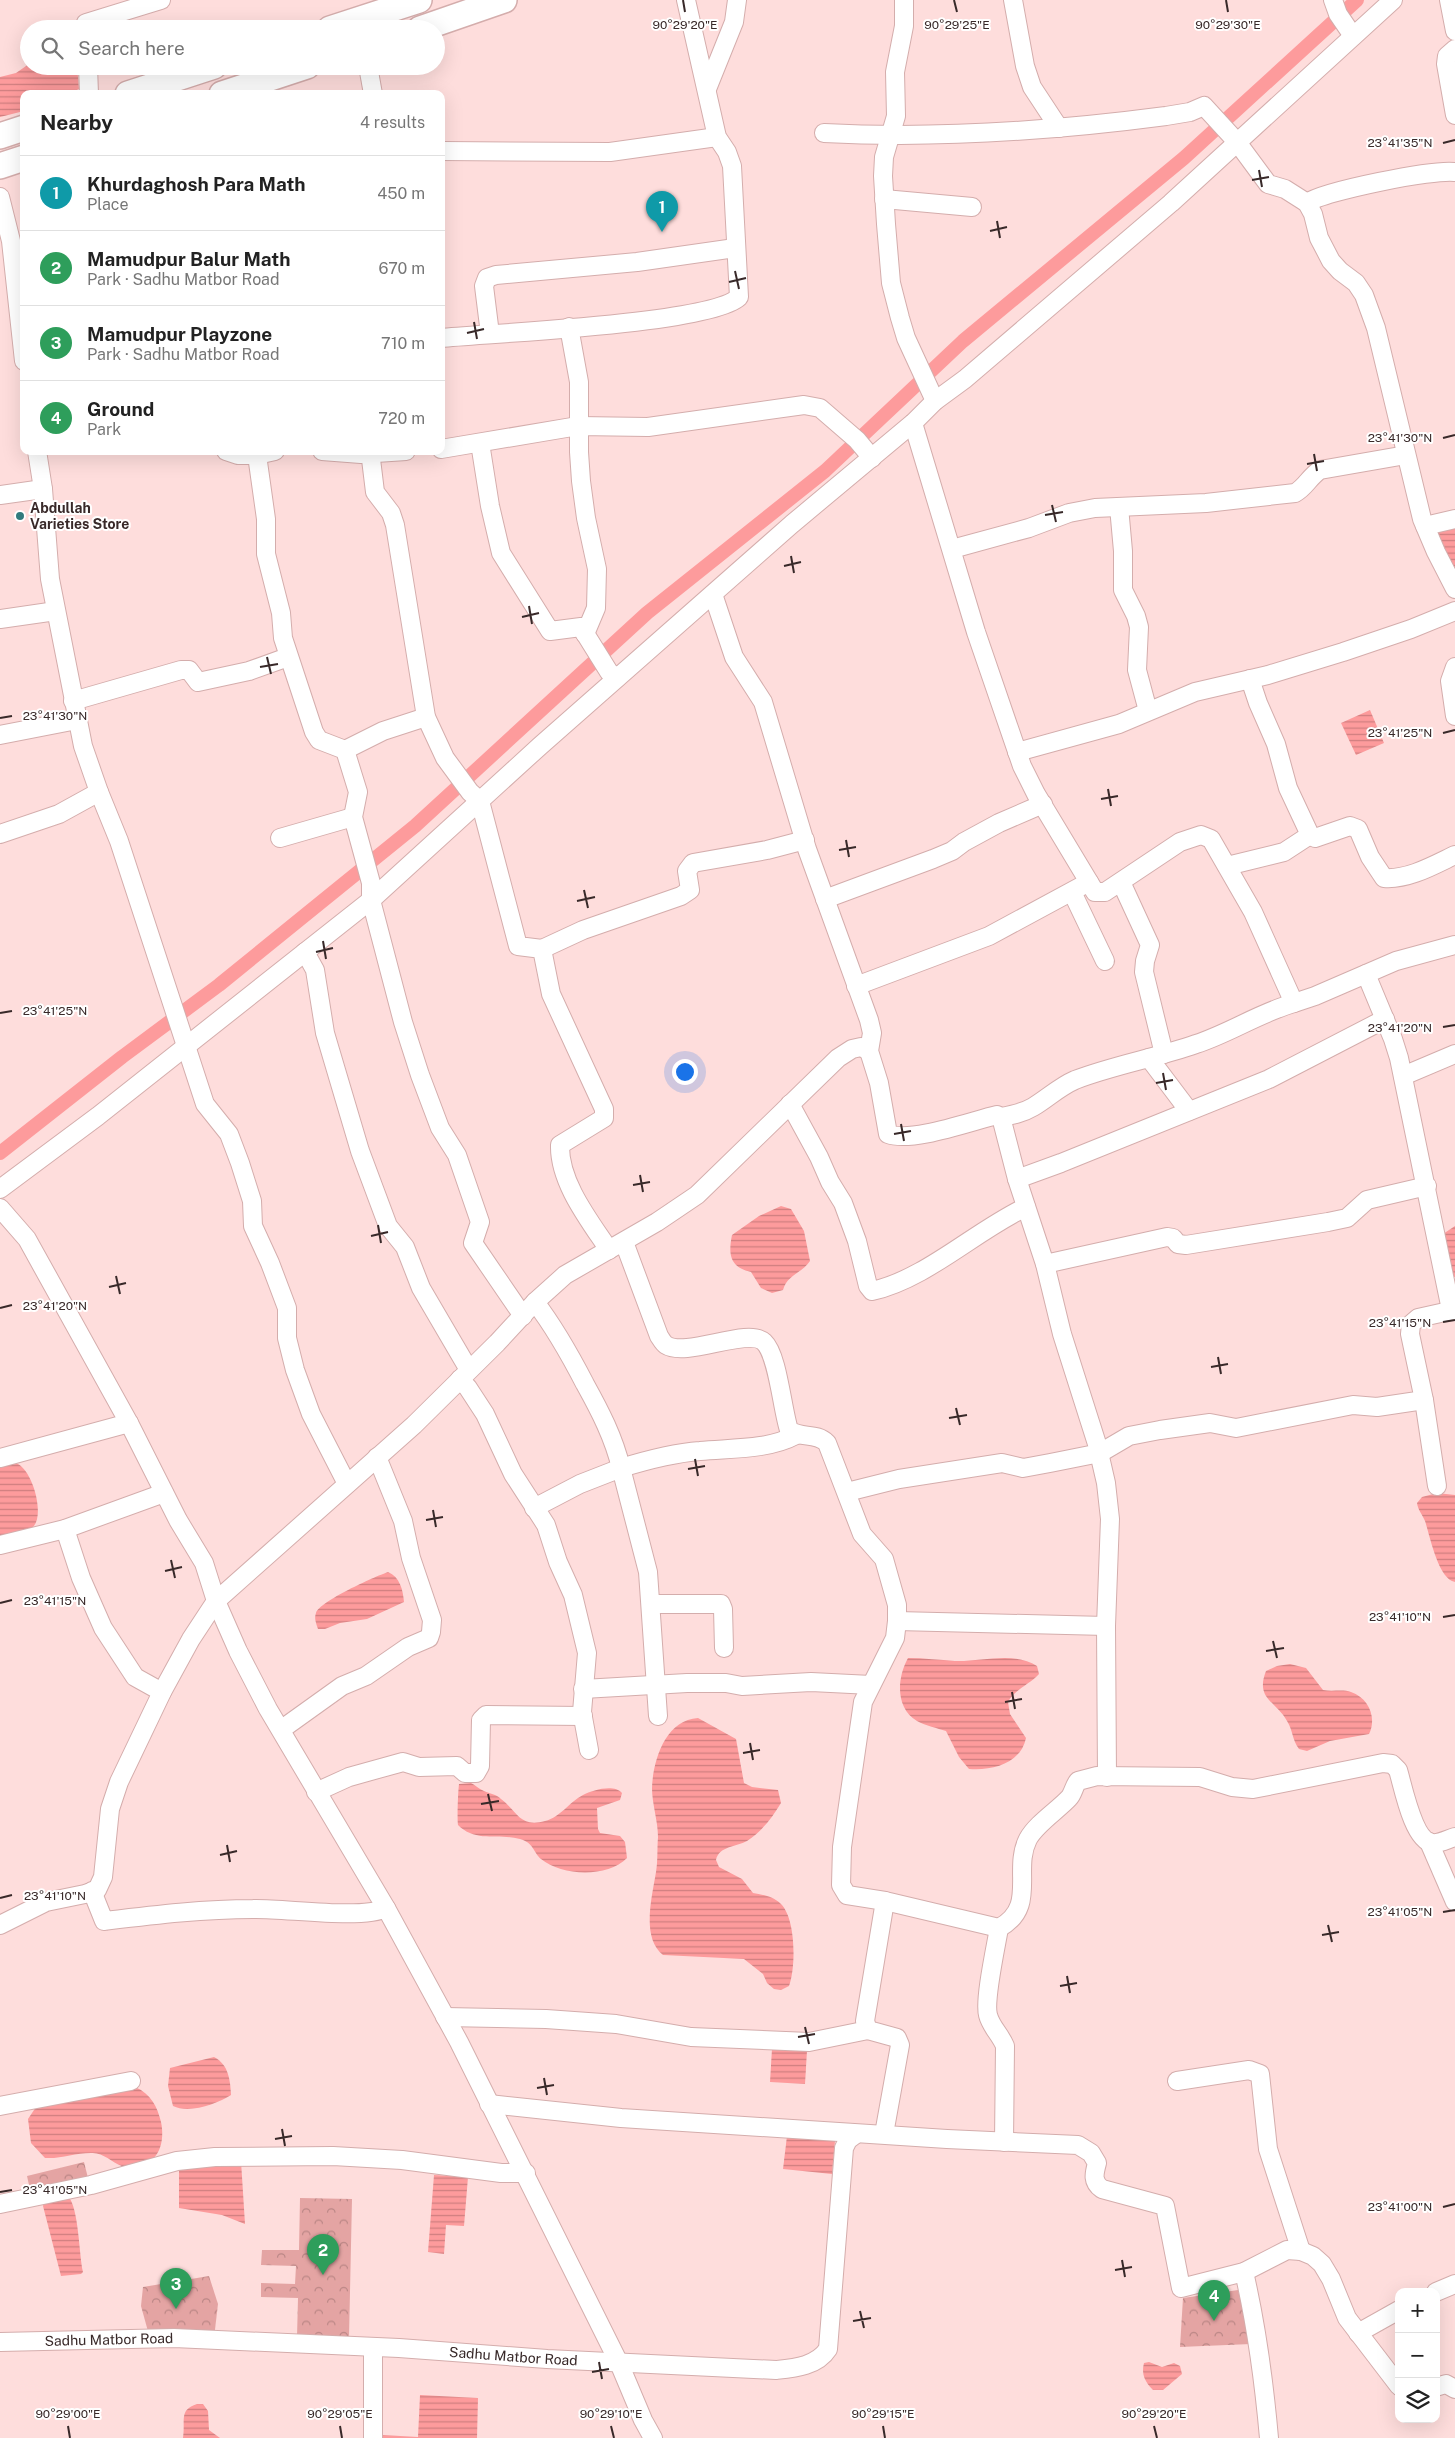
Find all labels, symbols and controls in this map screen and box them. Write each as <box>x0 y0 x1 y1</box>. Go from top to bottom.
text: 90°29'20"E <box>653 18 718 32</box>
text: 90°29'25"E <box>924 18 990 32</box>
text: 90°29'30"E <box>1195 18 1261 32</box>
search box <box>20 20 445 75</box>
icon: search <box>38 34 66 62</box>
text: Search here <box>78 37 185 59</box>
text: Nearby <box>40 110 113 135</box>
text: 4 results <box>360 113 425 132</box>
text: 23°41'35"N <box>1367 136 1433 150</box>
text: Khurdaghosh Para Math <box>87 173 306 195</box>
text: 1 <box>53 184 59 203</box>
text: 450 m <box>377 184 425 203</box>
pin: 1 <box>646 191 678 232</box>
text: Place <box>87 195 129 214</box>
text: Mamudpur Balur Math <box>87 248 290 270</box>
text: 2 <box>51 259 61 278</box>
text: 670 m <box>379 259 425 278</box>
text: Park · Sadhu Matbor Road <box>87 270 280 289</box>
text: Mamudpur Playzone <box>87 323 272 345</box>
text: 3 <box>51 334 61 353</box>
text: 710 m <box>381 334 425 353</box>
text: Park · Sadhu Matbor Road <box>87 345 280 364</box>
text: Ground <box>87 398 154 420</box>
text: 4 <box>51 409 61 428</box>
text: 720 m <box>378 409 425 428</box>
text: Park <box>87 420 121 439</box>
text: 23°41'30"N <box>1368 431 1432 445</box>
place label: Abdullah Varieties Store <box>30 500 129 532</box>
marker: Abdullah Varieties Store <box>14 510 26 522</box>
text: 23°41'30"N <box>23 709 87 723</box>
text: 23°41'25"N <box>1368 726 1432 740</box>
text: 23°41'25"N <box>23 1004 87 1018</box>
text: 23°41'20"N <box>1368 1021 1432 1035</box>
your location <box>672 1059 698 1085</box>
text: 23°41'20"N <box>23 1299 87 1313</box>
text: 23°41'15"N <box>1369 1316 1431 1330</box>
text: 23°41'15"N <box>24 1594 86 1608</box>
text: 23°41'10"N <box>1369 1610 1431 1624</box>
text: 23°41'10"N <box>24 1889 86 1903</box>
text: 23°41'05"N <box>1368 1905 1432 1919</box>
text: 23°41'05"N <box>23 2183 87 2197</box>
text: 23°41'00"N <box>1368 2200 1432 2214</box>
pin: 2 <box>307 2234 339 2275</box>
pin: 3 <box>160 2268 192 2309</box>
pin: 4 <box>1198 2280 1230 2321</box>
map controls <box>1395 2288 1440 2423</box>
button: + <box>1395 2288 1440 2333</box>
street label: Sadhu Matbor Road <box>44 2330 174 2349</box>
button: − <box>1395 2333 1440 2378</box>
street label: Sadhu Matbor Road <box>449 2344 578 2368</box>
button: layers <box>1395 2378 1440 2423</box>
text: 90°29'00"E <box>35 2407 101 2421</box>
text: 90°29'05"E <box>307 2407 373 2421</box>
text: 90°29'10"E <box>580 2407 642 2421</box>
text: 90°29'15"E <box>851 2407 915 2421</box>
text: 90°29'20"E <box>1122 2407 1187 2421</box>

